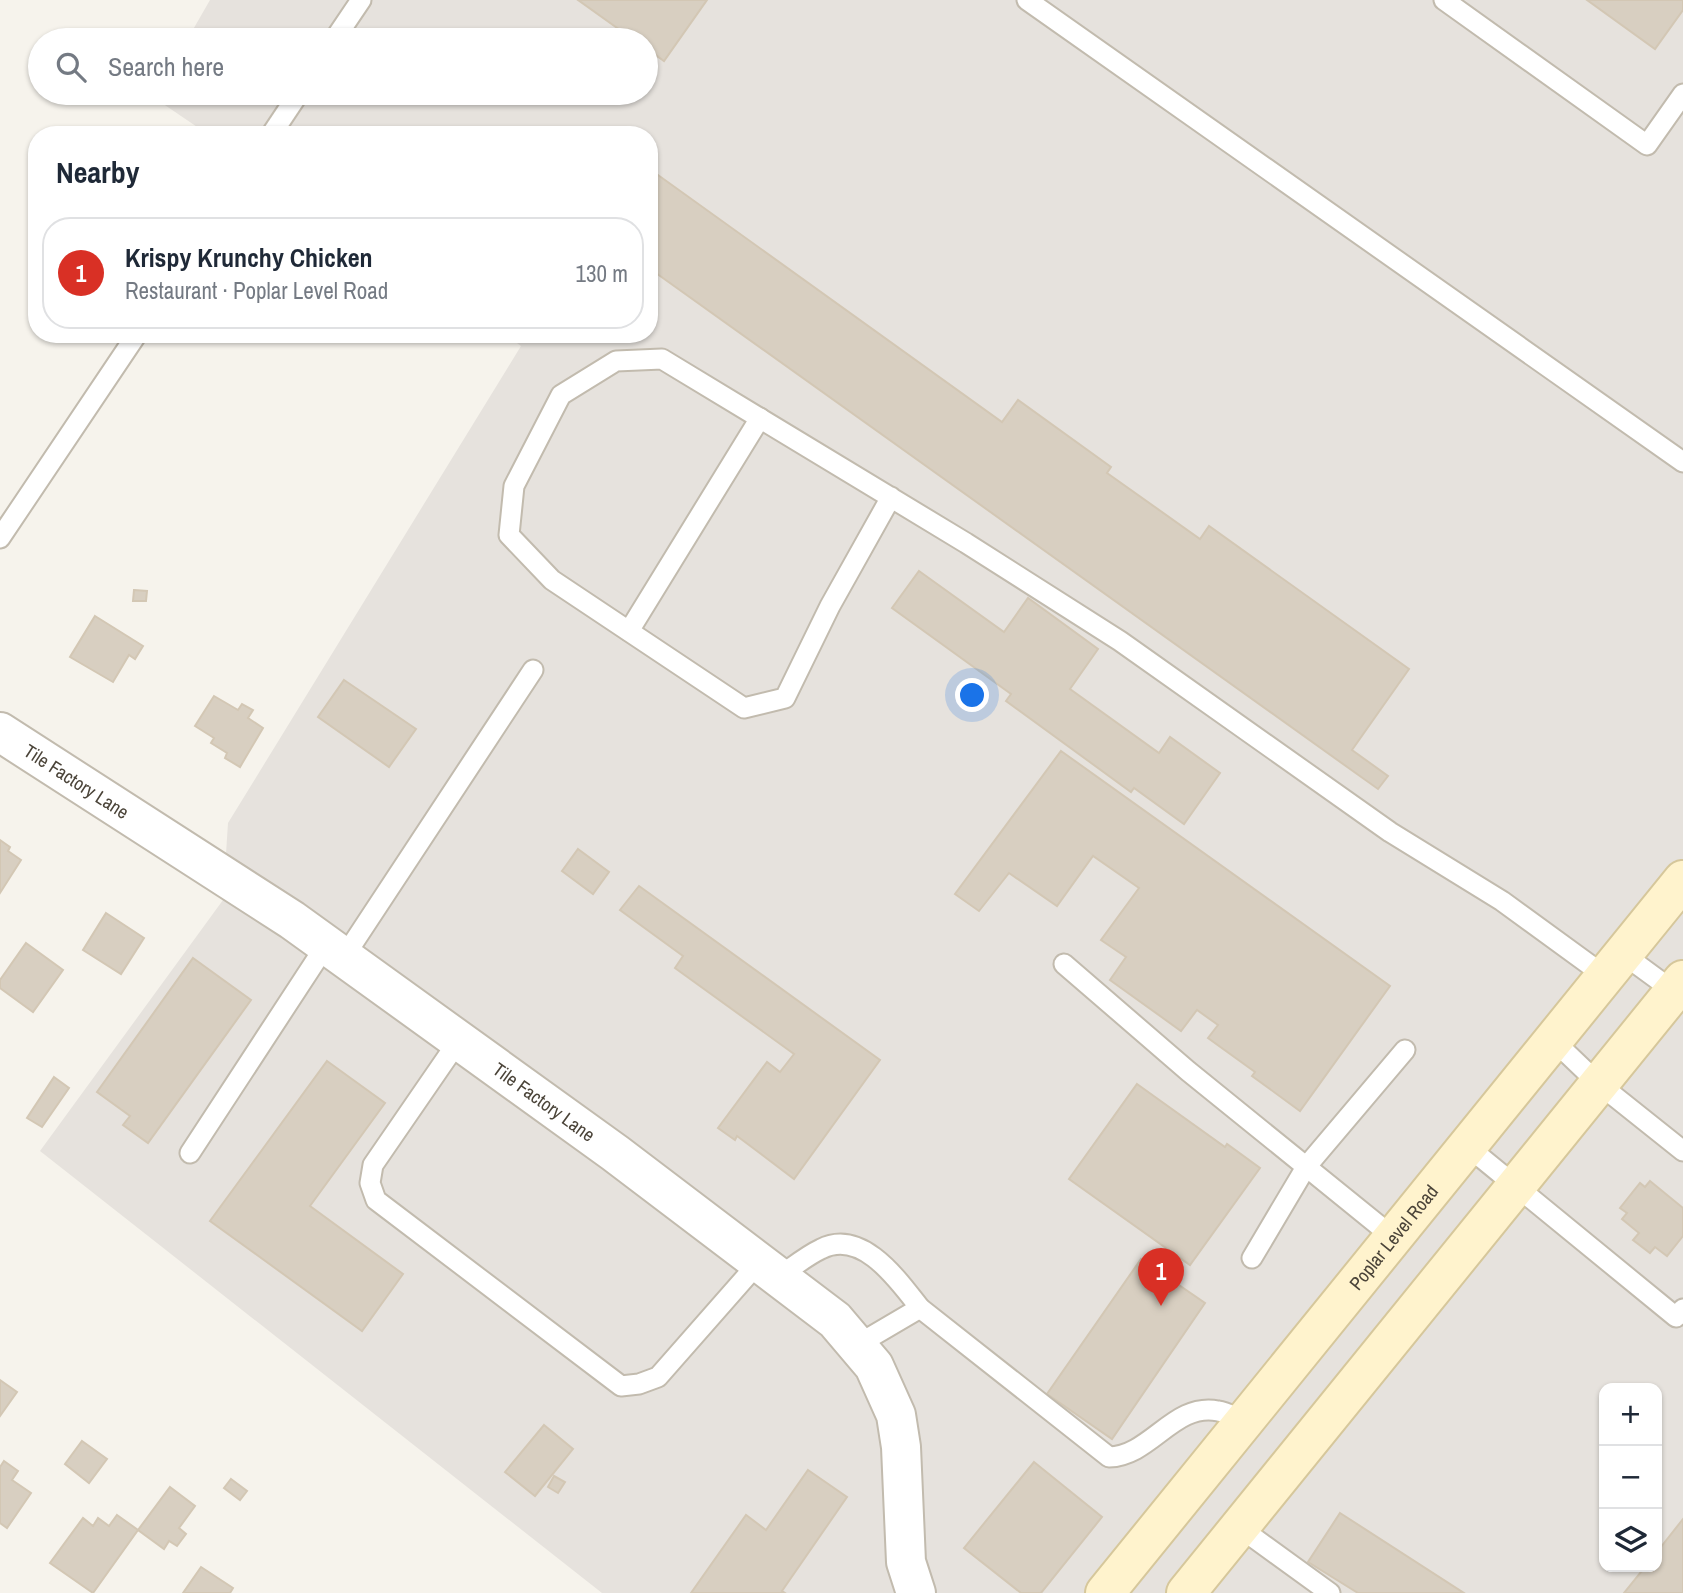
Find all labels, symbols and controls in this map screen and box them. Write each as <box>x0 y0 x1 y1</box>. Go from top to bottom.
search box <box>28 28 658 105</box>
icon: search <box>52 48 90 86</box>
text: Search here <box>108 49 224 84</box>
text: Nearby <box>56 152 139 192</box>
text: Krispy Krunchy Chicken <box>125 240 373 275</box>
text: 1 <box>76 258 86 289</box>
text: 130 m <box>576 258 628 289</box>
text: Restaurant · Poplar Level Road <box>125 275 388 306</box>
your location <box>955 678 989 712</box>
street label: Tile Factory Lane <box>19 738 134 825</box>
street label: Tile Factory Lane <box>488 1056 600 1148</box>
street label: Poplar Level Road <box>1343 1179 1444 1295</box>
pin: 1 <box>1138 1248 1184 1306</box>
map controls <box>1599 1383 1662 1572</box>
button: + <box>1599 1383 1662 1446</box>
button: − <box>1599 1446 1662 1509</box>
button: layers <box>1599 1509 1662 1572</box>

